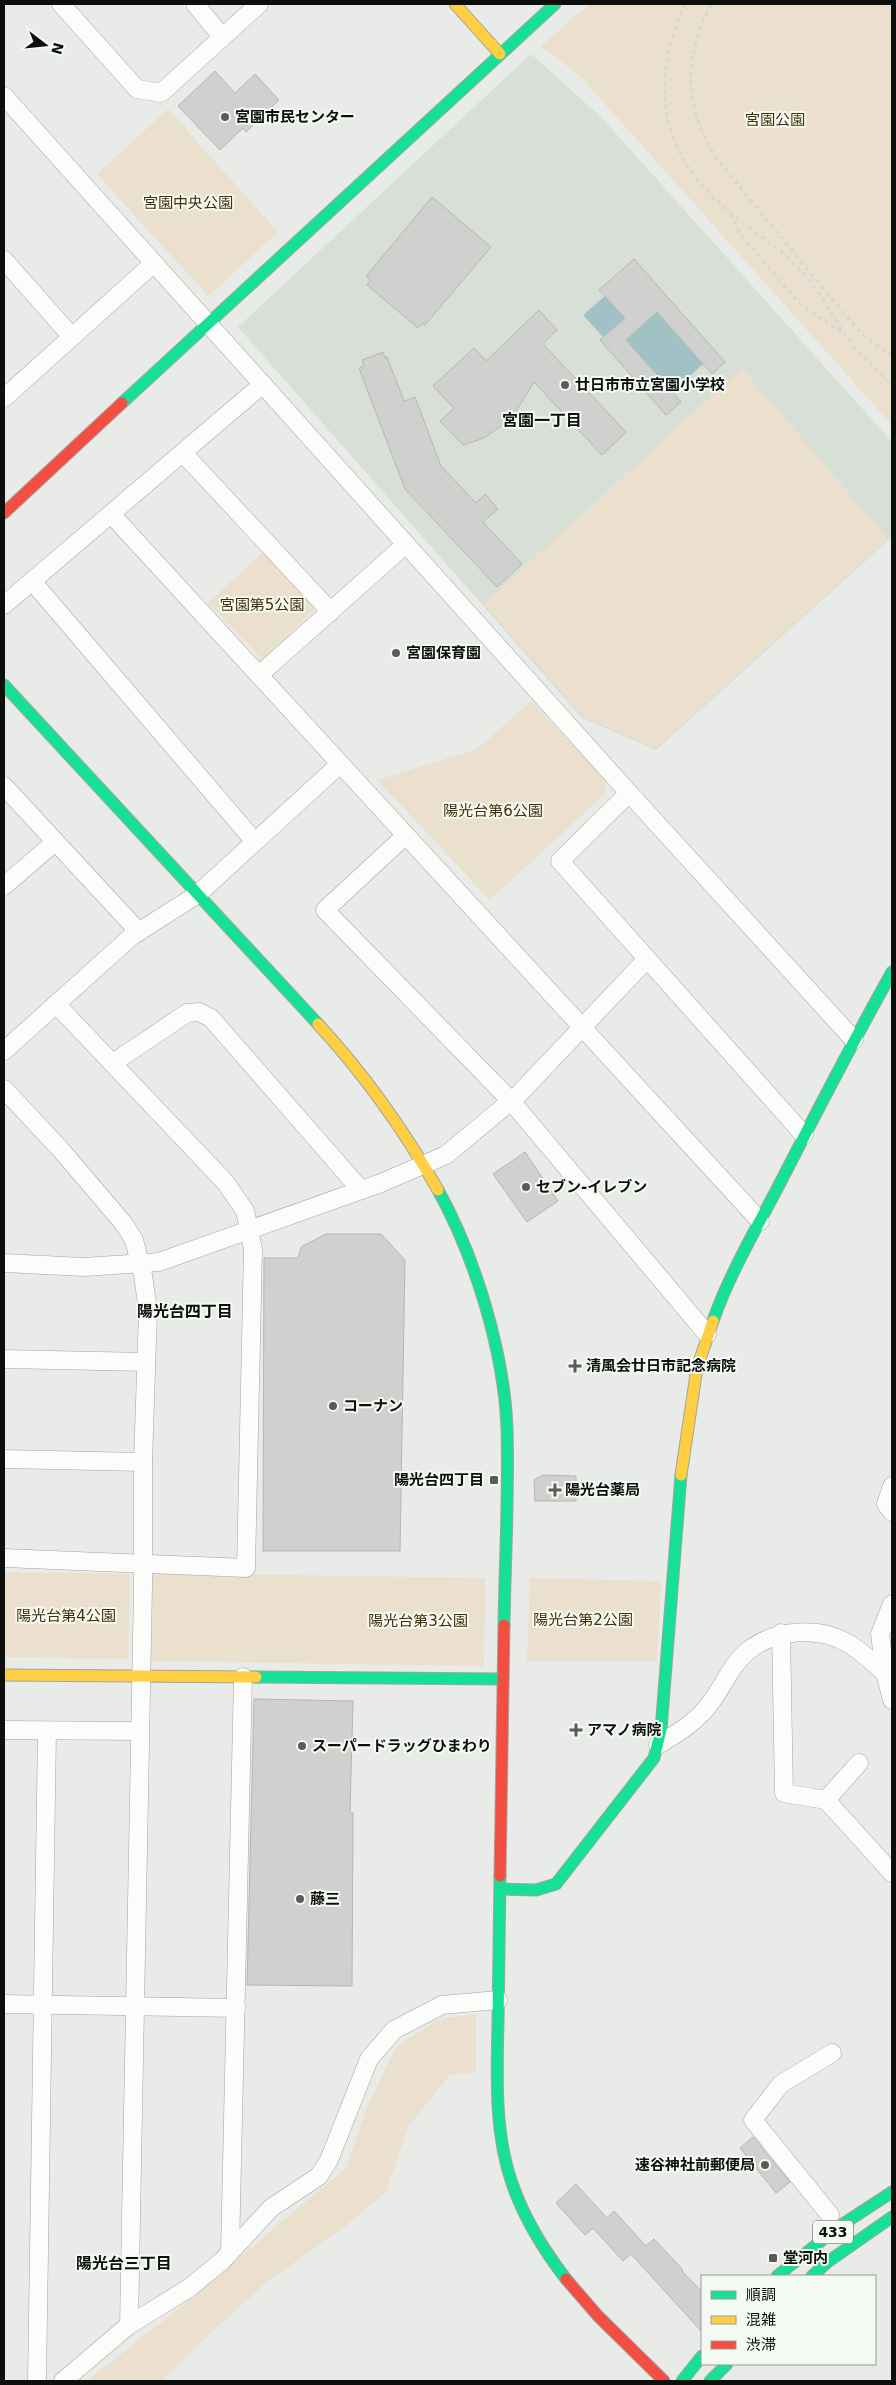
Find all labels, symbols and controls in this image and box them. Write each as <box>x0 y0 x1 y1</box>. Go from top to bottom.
north arrow <box>20 20 70 70</box>
text: N <box>48 41 67 56</box>
place label: 宮園市民センター <box>235 108 355 126</box>
marker: 宮園市民センター <box>219 111 231 123</box>
park label: 宮園公園 <box>745 111 805 129</box>
park label: 宮園中央公園 <box>143 194 233 212</box>
place label: 廿日市市立宮園小学校 <box>575 376 725 394</box>
marker: 廿日市市立宮園小学校 <box>559 379 571 391</box>
district label: 宮園一丁目 <box>502 411 582 430</box>
park label: 宮園第5公園 <box>220 596 304 614</box>
place label: 宮園保育園 <box>406 644 481 662</box>
marker: 宮園保育園 <box>390 647 402 659</box>
park label: 陽光台第6公園 <box>443 802 543 820</box>
place label: セブン-イレブン <box>536 1178 647 1196</box>
marker: セブン-イレブン <box>520 1181 532 1193</box>
district label: 陽光台四丁目 <box>137 1302 233 1321</box>
place label: 清風会廿日市記念病院 <box>586 1357 736 1375</box>
marker: 清風会廿日市記念病院 <box>568 1359 582 1373</box>
place label: コーナン <box>343 1397 403 1415</box>
marker: コーナン <box>327 1400 339 1412</box>
place label: 陽光台四丁目 <box>394 1471 484 1489</box>
marker: 陽光台四丁目 <box>488 1474 500 1486</box>
place label: 陽光台薬局 <box>565 1481 640 1499</box>
marker: 陽光台薬局 <box>549 1484 561 1496</box>
park label: 陽光台第4公園 <box>16 1607 116 1625</box>
park label: 陽光台第2公園 <box>533 1611 633 1629</box>
park label: 陽光台第3公園 <box>368 1612 468 1630</box>
place label: アマノ病院 <box>587 1721 662 1739</box>
marker: アマノ病院 <box>569 1723 583 1737</box>
place label: スーパードラッグひまわり <box>312 1737 492 1755</box>
marker: スーパードラッグひまわり <box>296 1740 308 1752</box>
place label: 藤三 <box>310 1890 340 1908</box>
marker: 藤三 <box>294 1893 306 1905</box>
place label: 速谷神社前郵便局 <box>635 2156 755 2174</box>
marker: 速谷神社前郵便局 <box>759 2159 771 2171</box>
road number: 433 <box>813 2220 853 2244</box>
place label: 堂河内 <box>783 2249 828 2267</box>
marker: 堂河内 <box>767 2252 779 2264</box>
district label: 陽光台三丁目 <box>76 2254 172 2273</box>
legend <box>701 2275 876 2365</box>
text: 順調 <box>746 2286 776 2304</box>
text: 混雑 <box>746 2311 776 2329</box>
text: 渋滞 <box>746 2336 776 2354</box>

